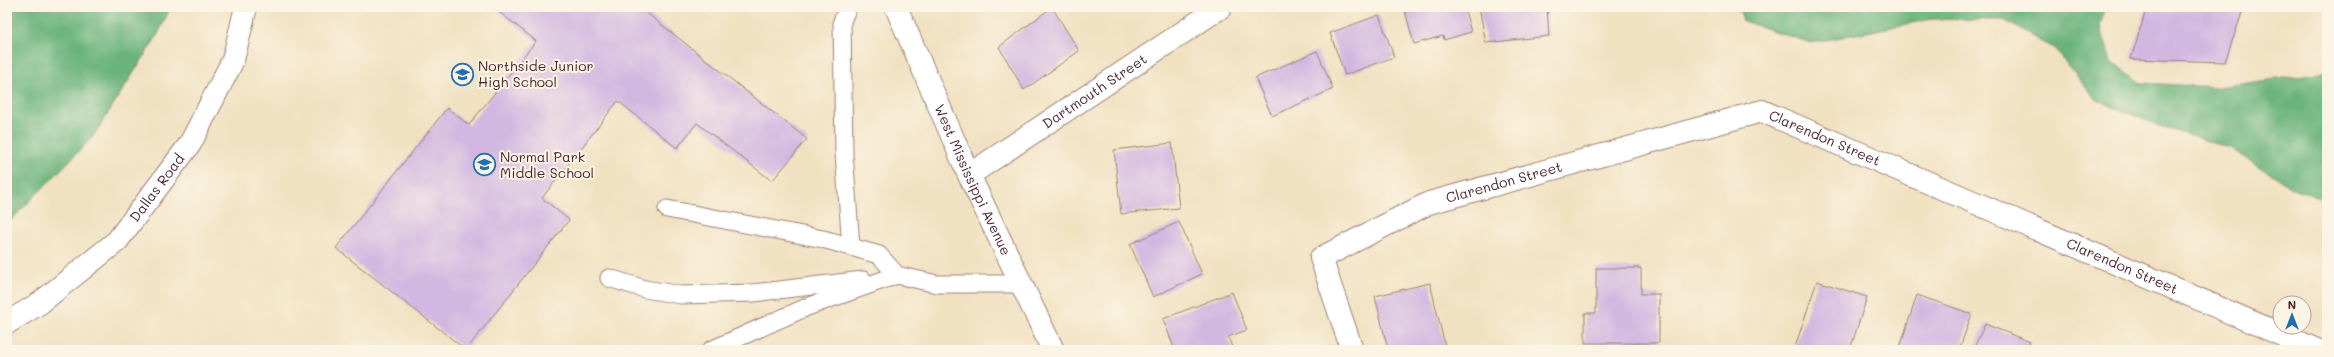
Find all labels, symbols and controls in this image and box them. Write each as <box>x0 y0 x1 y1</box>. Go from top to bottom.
street label: Dartmouth Street <box>1038 49 1150 133</box>
place label: Northside Junior High School <box>478 56 594 91</box>
school or university icon: Northside Junior High School <box>450 61 476 87</box>
street label: West Mississippi Avenue <box>930 101 1016 258</box>
street label: Clarendon Street <box>1766 105 1884 170</box>
place label: Normal Park Middle School <box>500 147 594 182</box>
street label: Dallas Road <box>125 150 188 225</box>
school or university icon: Normal Park Middle School <box>472 152 498 178</box>
street label: Clarendon Street <box>1444 157 1564 207</box>
street label: Clarendon Street <box>2064 233 2181 298</box>
north arrow <box>2272 295 2312 335</box>
text: N <box>2288 297 2296 312</box>

